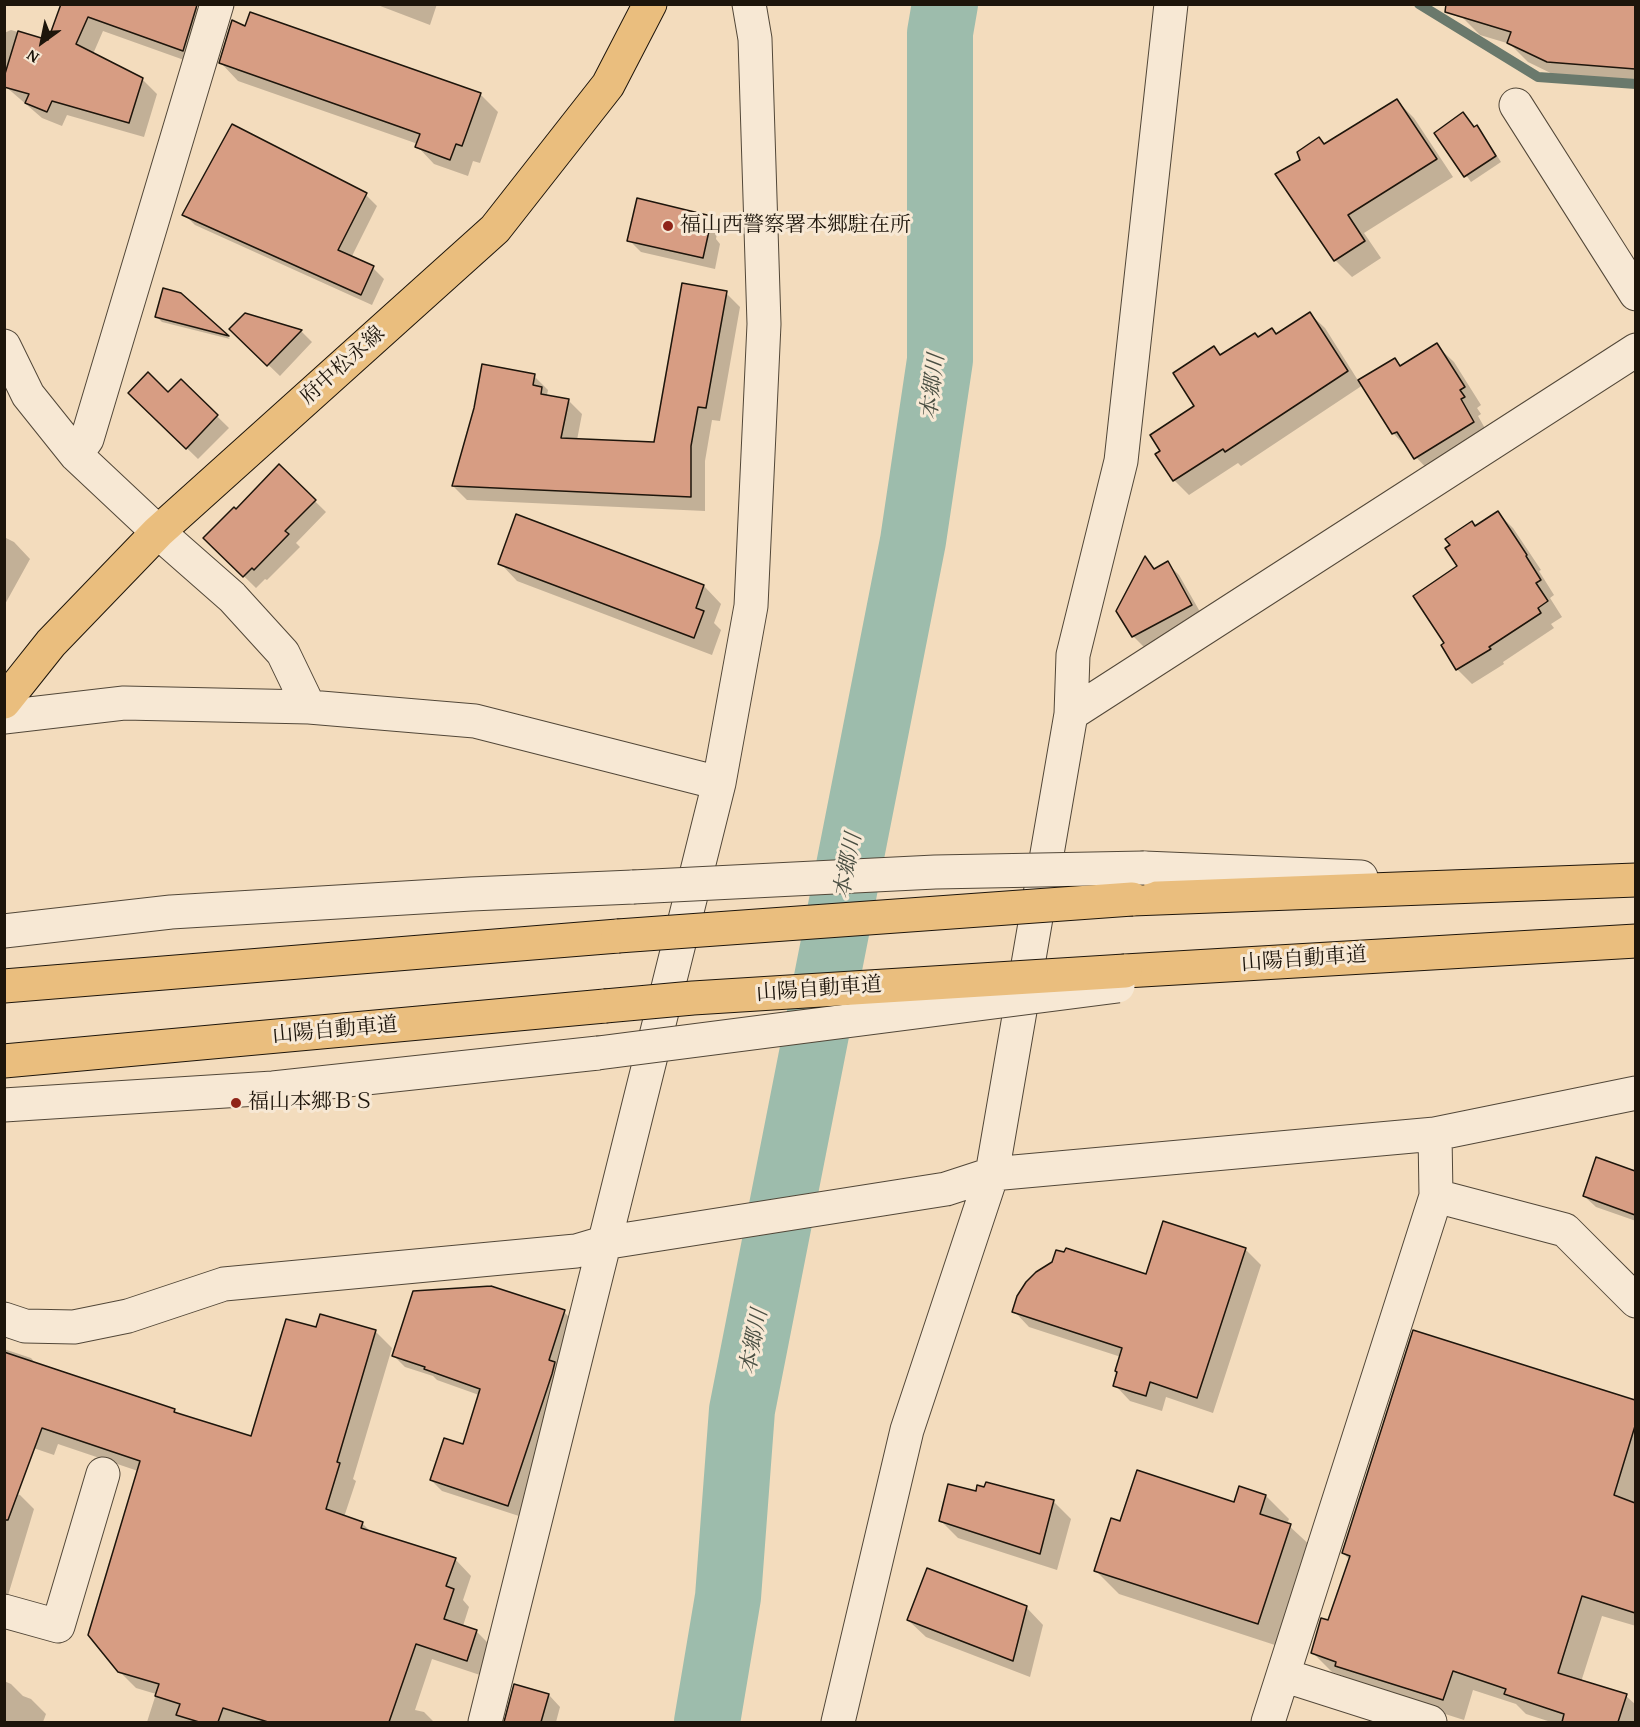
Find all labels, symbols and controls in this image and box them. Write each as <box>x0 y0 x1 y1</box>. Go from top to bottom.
north arrow <box>12 12 72 72</box>
text: N <box>21 44 43 70</box>
place label: 福山西警察署本郷駐在所 <box>680 213 911 239</box>
marker: 福山西警察署本郷駐在所 <box>661 219 675 233</box>
street label: 府中松永線 <box>296 322 390 410</box>
water label: 本郷川 <box>917 353 951 421</box>
water label: 本郷川 <box>830 831 868 901</box>
street label: 山陽自動車道 <box>1240 943 1368 977</box>
street label: 山陽自動車道 <box>755 973 883 1007</box>
street label: 山陽自動車道 <box>271 1013 399 1049</box>
place label: 福山本郷ＢＳ <box>248 1090 374 1116</box>
marker: 福山本郷ＢＳ <box>229 1096 243 1110</box>
water label: 本郷川 <box>736 1307 774 1377</box>

